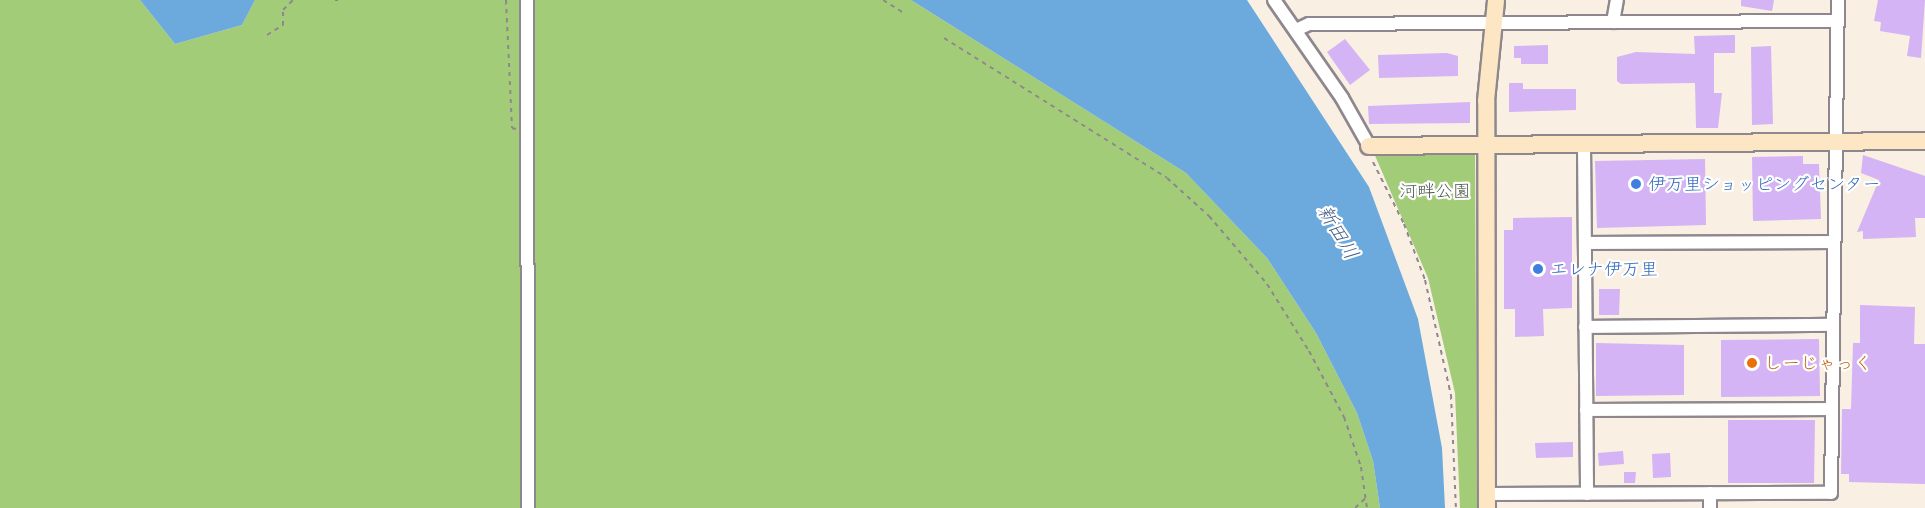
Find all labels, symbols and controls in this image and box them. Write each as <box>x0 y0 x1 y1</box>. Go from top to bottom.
place label: 伊万里ショッピングセンター <box>1648 173 1882 195</box>
marker: 伊万里ショッピングセンター <box>1629 177 1643 191</box>
park label: 河畔公園 <box>1399 180 1471 202</box>
water label: 新田川 <box>1312 200 1364 264</box>
place label: エレナ伊万里 <box>1550 258 1658 280</box>
marker: エレナ伊万里 <box>1531 262 1545 276</box>
place label: しーじゃっく <box>1764 352 1872 374</box>
marker: しーじゃっく <box>1745 356 1759 370</box>

